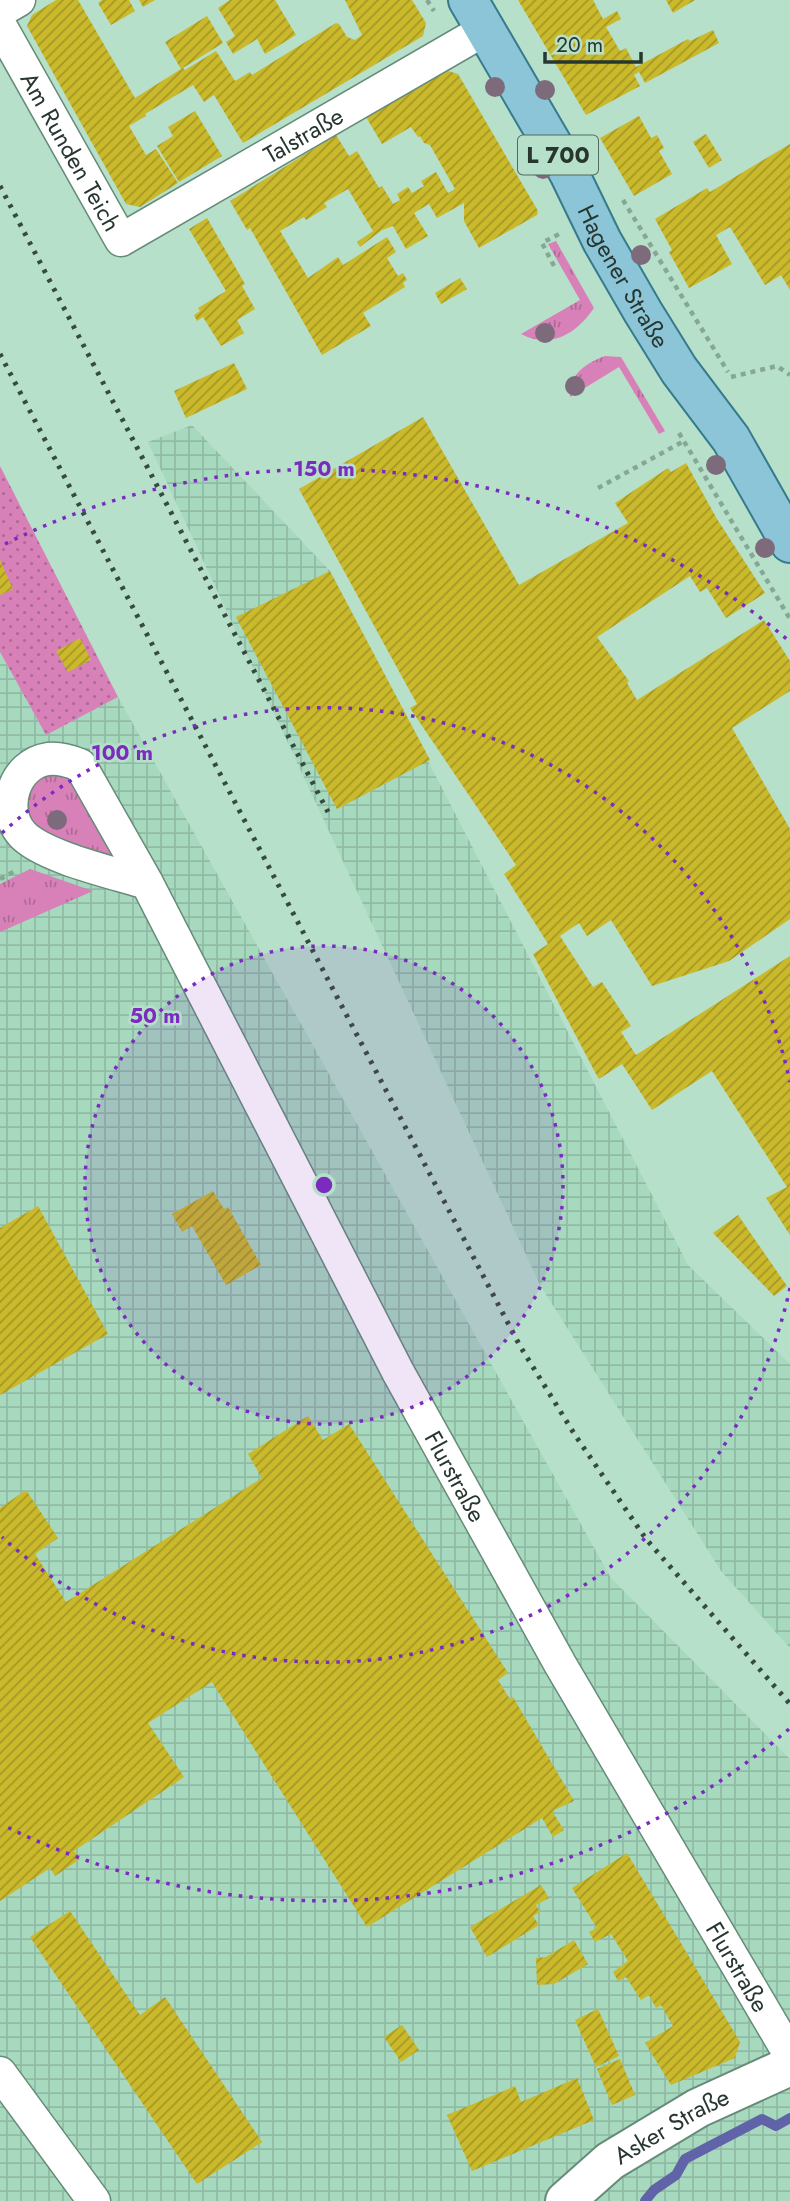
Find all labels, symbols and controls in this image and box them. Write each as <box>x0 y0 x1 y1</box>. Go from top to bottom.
scale bar <box>545 21 641 65</box>
text: 20 m <box>556 30 603 60</box>
street label: Am Runden Teich <box>12 65 130 237</box>
street label: Talstraße <box>257 98 349 172</box>
road number: L 700 <box>518 136 598 174</box>
street label: Hagener Straße <box>569 198 678 354</box>
text: 150 m <box>293 454 355 484</box>
text: 100 m <box>91 738 153 768</box>
text: 50 m <box>130 1001 180 1031</box>
centre of rings <box>312 1173 336 1197</box>
street label: Flurstraße <box>416 1424 495 1528</box>
street label: Flurstraße <box>698 1915 778 2018</box>
street label: Asker Straße <box>607 2079 735 2173</box>

